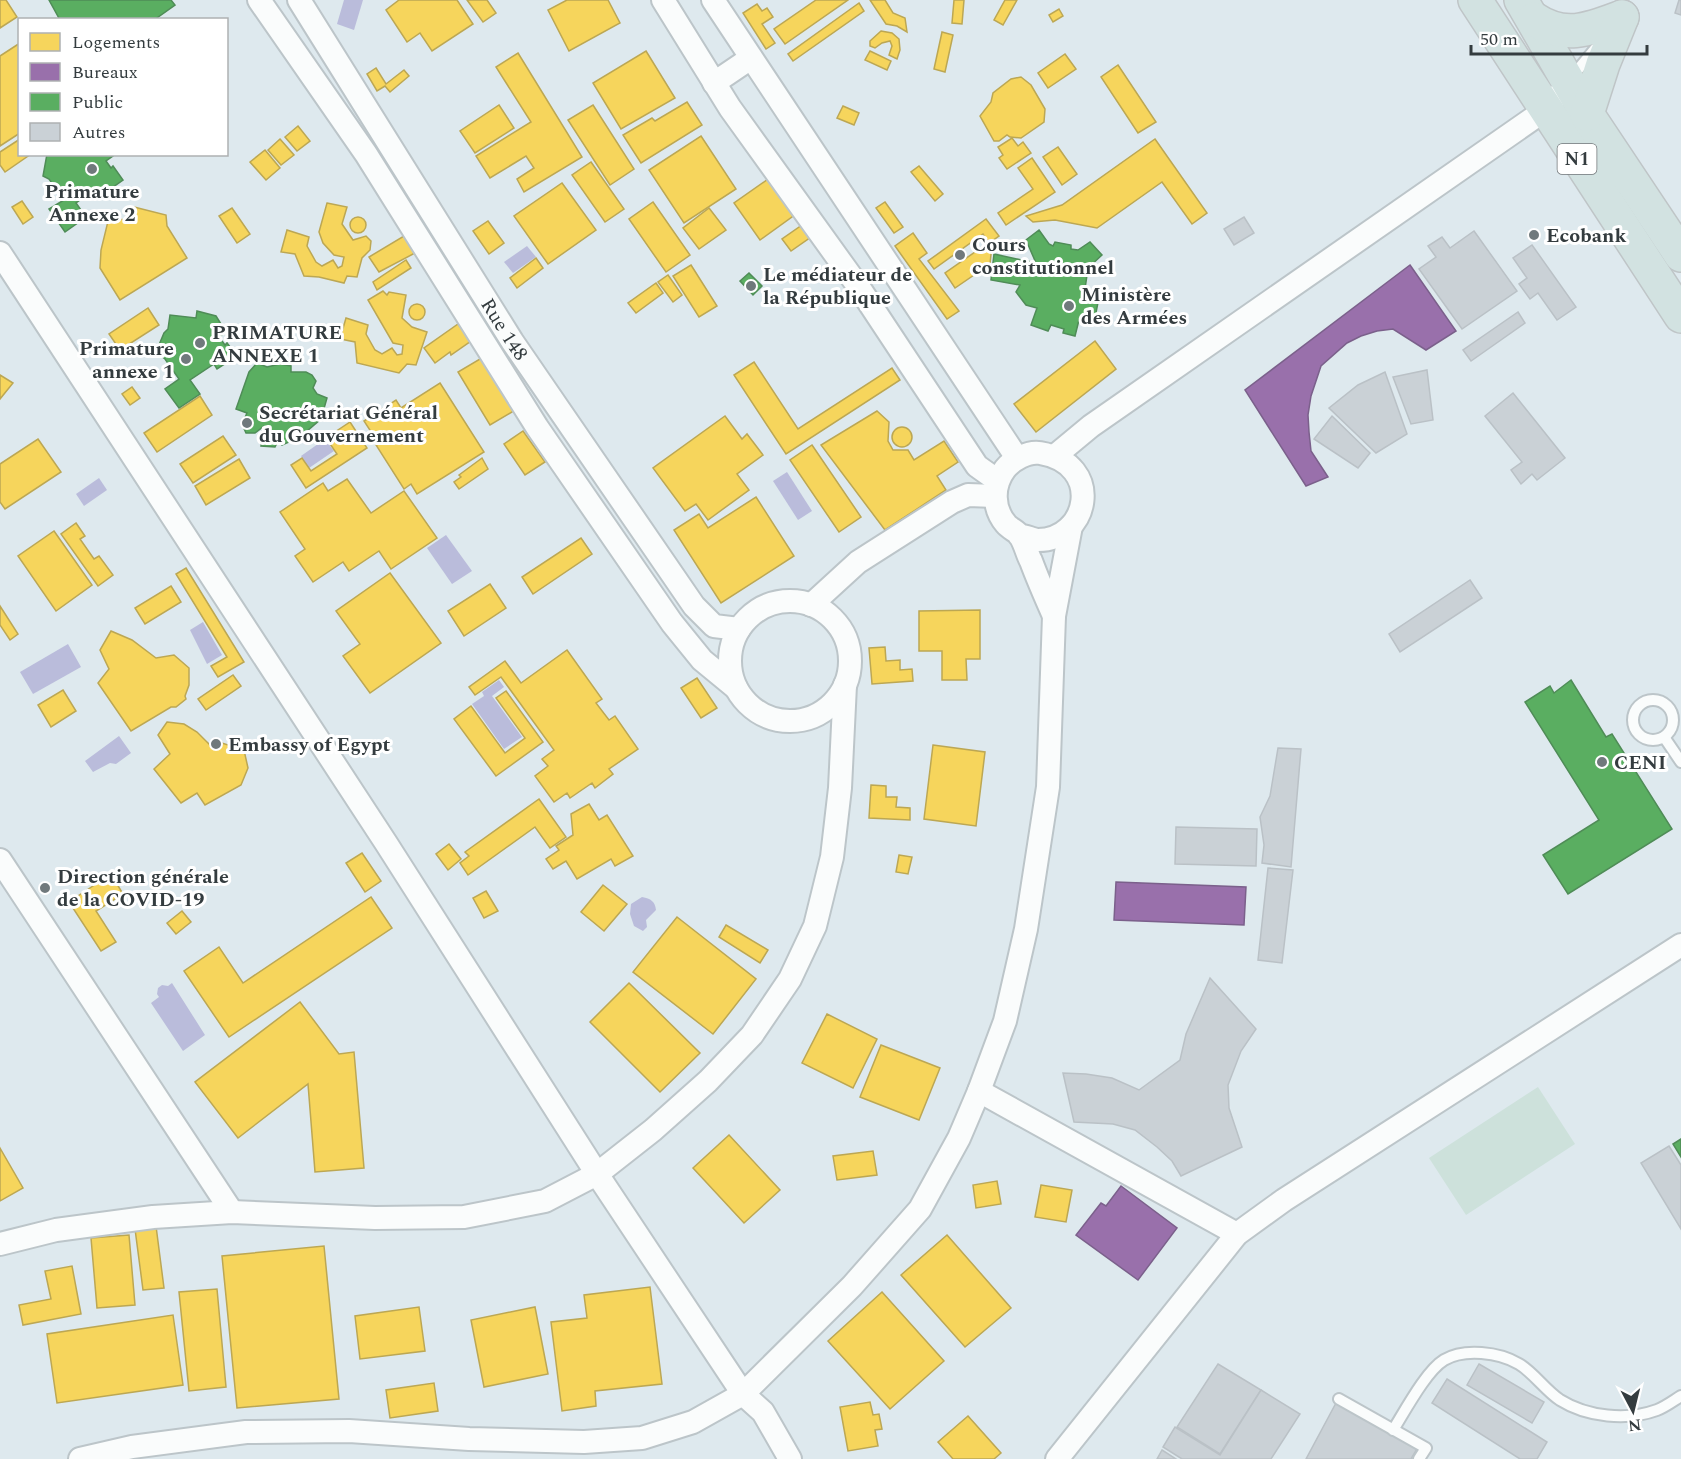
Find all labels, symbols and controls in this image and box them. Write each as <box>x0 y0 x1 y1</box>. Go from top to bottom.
legend <box>18 18 228 156</box>
scale bar <box>1471 18 1646 56</box>
text: 50 m <box>1480 26 1518 53</box>
text: Logements <box>72 29 160 56</box>
text: Bureaux <box>72 59 138 86</box>
text: Public <box>72 89 123 116</box>
text: Autres <box>72 119 125 146</box>
road number: N1 <box>1558 144 1596 174</box>
marker: Primature Annexe 2 <box>85 162 99 176</box>
place label: Primature Annexe 2 <box>45 177 140 230</box>
place label: Ecobank <box>1546 221 1626 251</box>
marker: Ecobank <box>1527 228 1541 242</box>
place label: Cours constitutionnel <box>972 230 1114 283</box>
marker: Cours constitutionnel <box>953 248 967 262</box>
place label: Le médiateur de la République <box>763 260 912 313</box>
marker: Le médiateur de la République <box>744 279 758 293</box>
place label: Ministère des Armées <box>1081 280 1187 333</box>
street label: Rue 148 <box>473 292 535 367</box>
marker: Ministère des Armées <box>1062 299 1076 313</box>
place label: PRIMATURE ANNEXE 1 <box>212 318 342 371</box>
place label: Primature annexe 1 <box>79 334 174 387</box>
marker: PRIMATURE ANNEXE 1 <box>193 336 207 350</box>
marker: Primature annexe 1 <box>179 352 193 366</box>
place label: Secrétariat Général du Gouvernement <box>259 398 438 451</box>
marker: Secrétariat Général du Gouvernement <box>240 416 254 430</box>
place label: Embassy of Egypt <box>228 730 391 760</box>
marker: Embassy of Egypt <box>209 737 223 751</box>
place label: CENI <box>1614 748 1666 778</box>
marker: CENI <box>1595 755 1609 769</box>
place label: Direction générale de la COVID-19 <box>57 862 229 915</box>
marker: Direction générale de la COVID-19 <box>38 881 52 895</box>
north arrow <box>1603 1381 1663 1441</box>
text: N <box>1627 1412 1643 1438</box>

